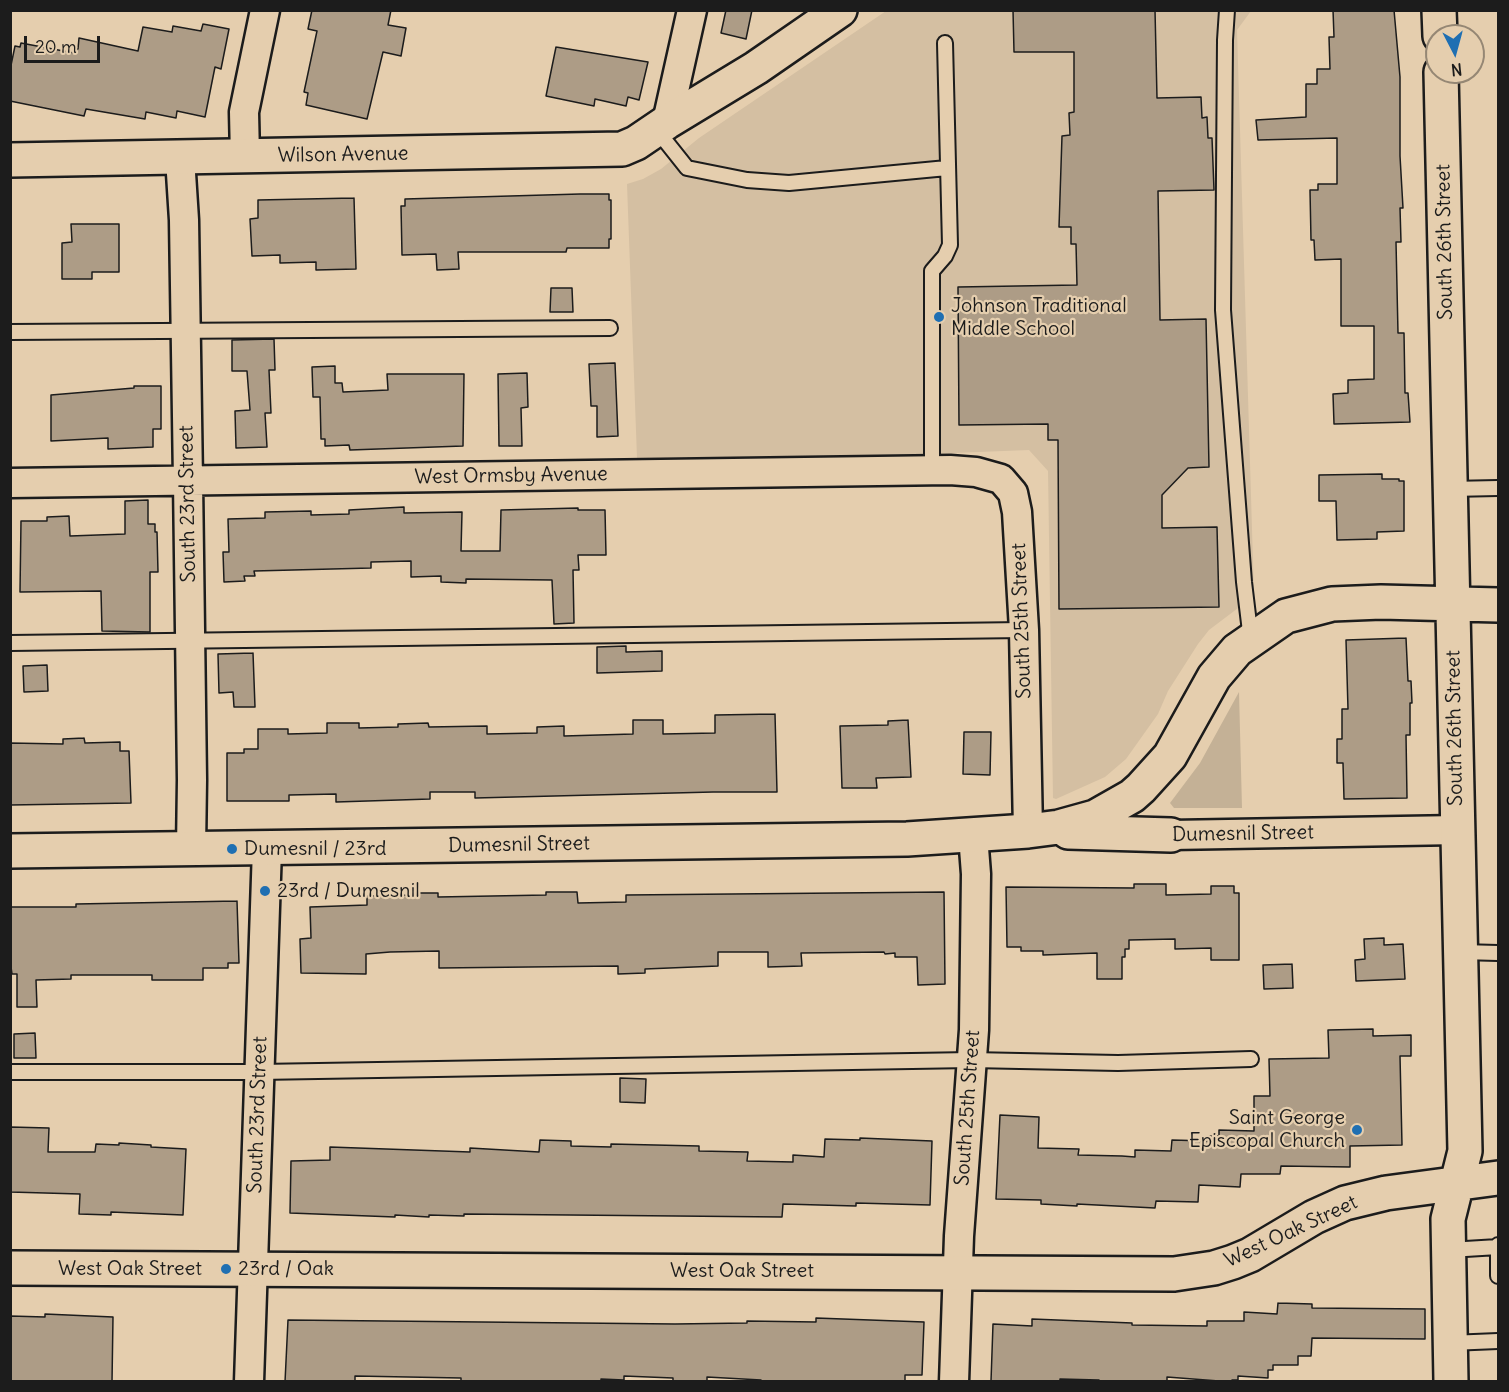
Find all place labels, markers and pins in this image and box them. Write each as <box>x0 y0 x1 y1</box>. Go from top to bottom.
place label: Johnson Traditional Middle School <box>951 294 1127 341</box>
marker: Johnson Traditional Middle School <box>932 310 946 324</box>
place label: Dumesnil / 23rd <box>244 837 387 861</box>
marker: Dumesnil / 23rd <box>225 842 239 856</box>
place label: 23rd / Dumesnil <box>277 879 420 903</box>
marker: 23rd / Dumesnil <box>258 884 272 898</box>
place label: Saint George Episcopal Church <box>1189 1106 1345 1153</box>
marker: Saint George Episcopal Church <box>1350 1123 1364 1137</box>
place label: 23rd / Oak <box>238 1257 334 1281</box>
marker: 23rd / Oak <box>219 1262 233 1276</box>

